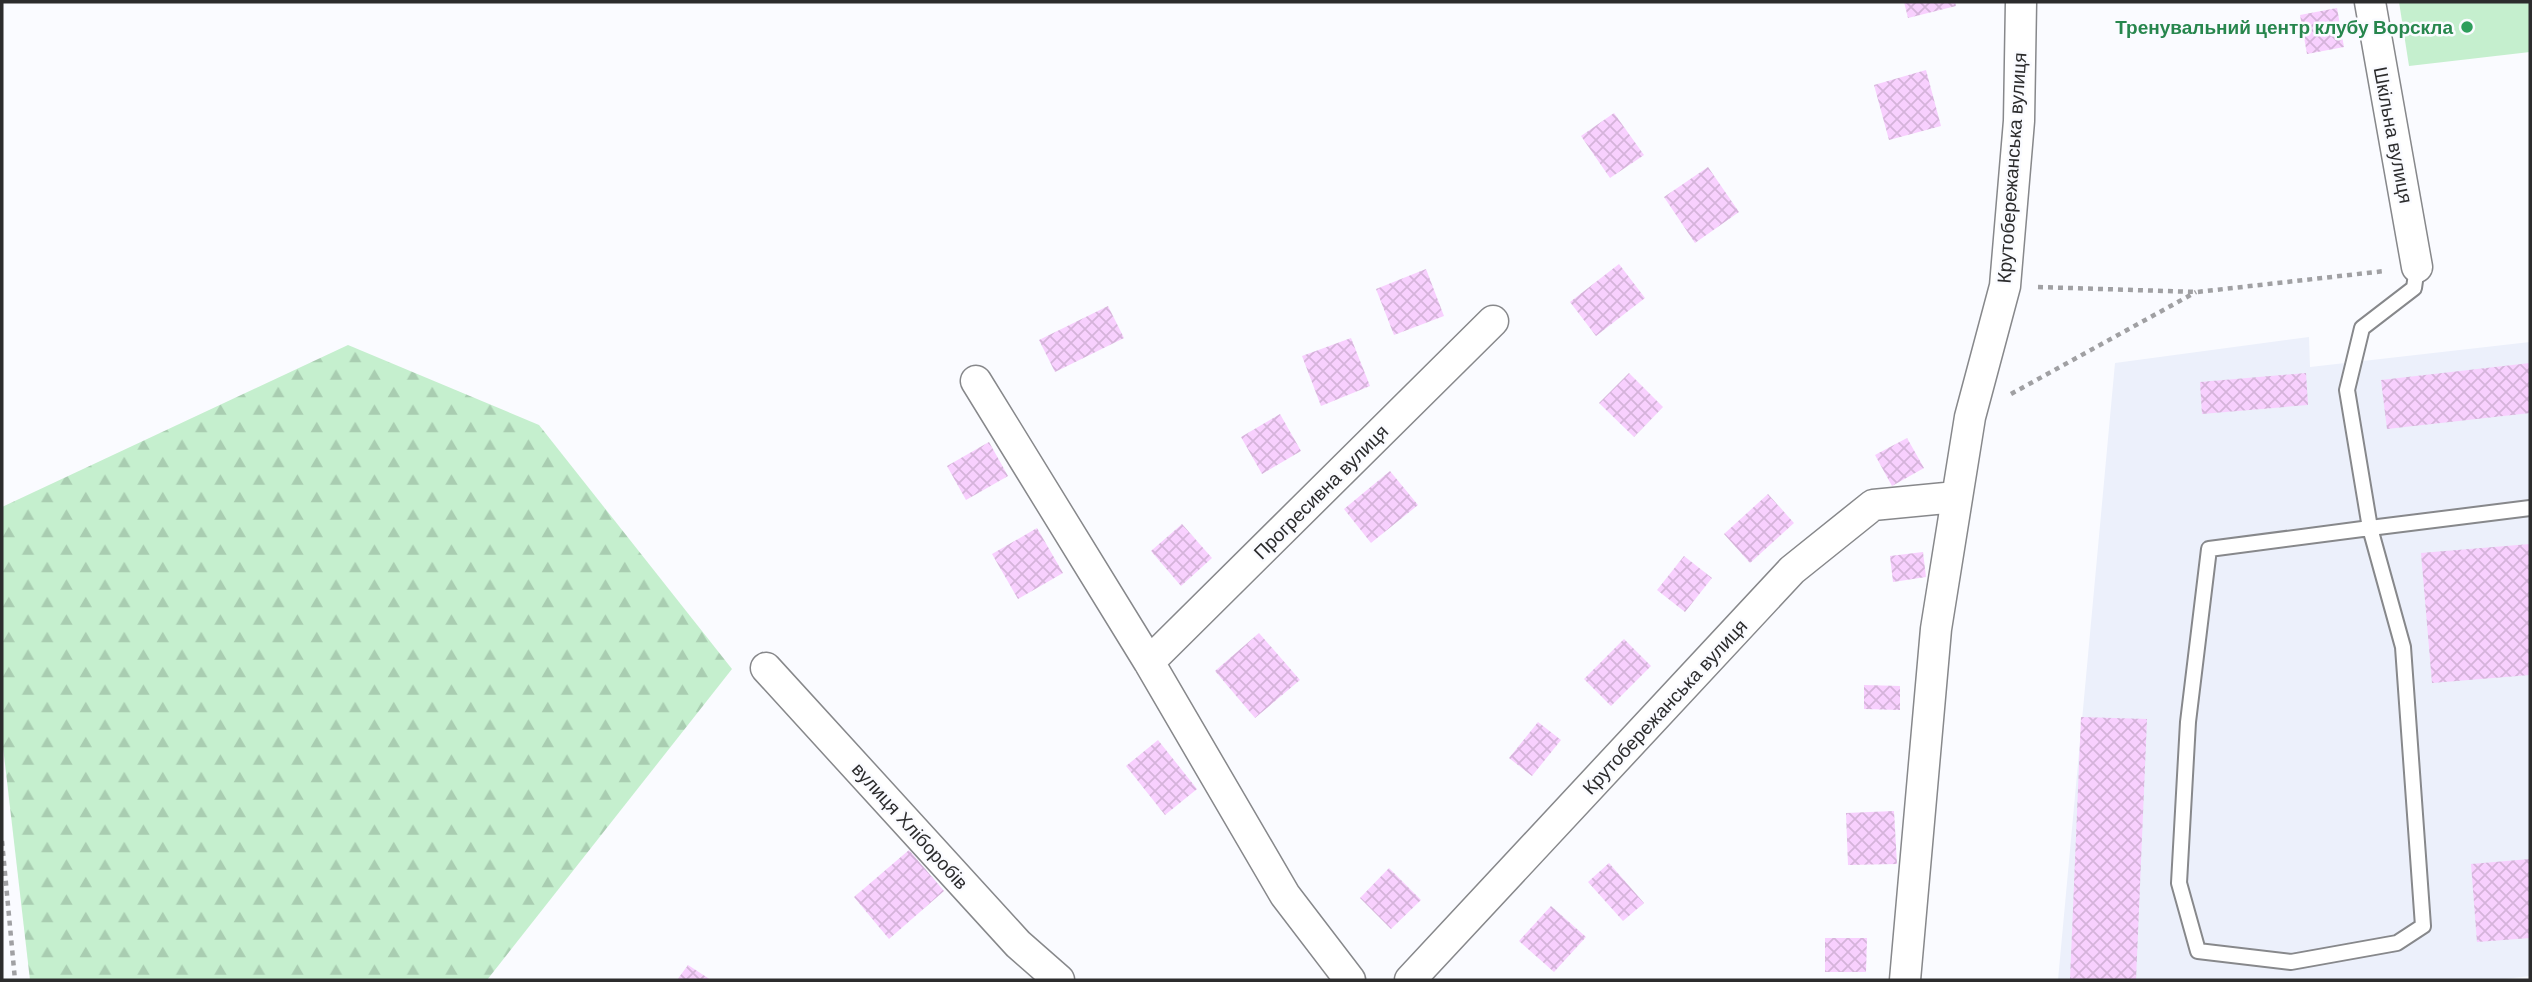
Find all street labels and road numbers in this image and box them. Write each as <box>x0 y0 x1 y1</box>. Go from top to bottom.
street label: Крутобережанська вулиця <box>1991 52 2033 284</box>
street label: Шкільна вулиця <box>2367 65 2419 205</box>
street label: Прогресивна вулиця <box>1248 419 1394 565</box>
street label: Крутобережанська вулиця <box>1577 614 1753 800</box>
street label: вулиця Хліборобів <box>846 757 974 895</box>

